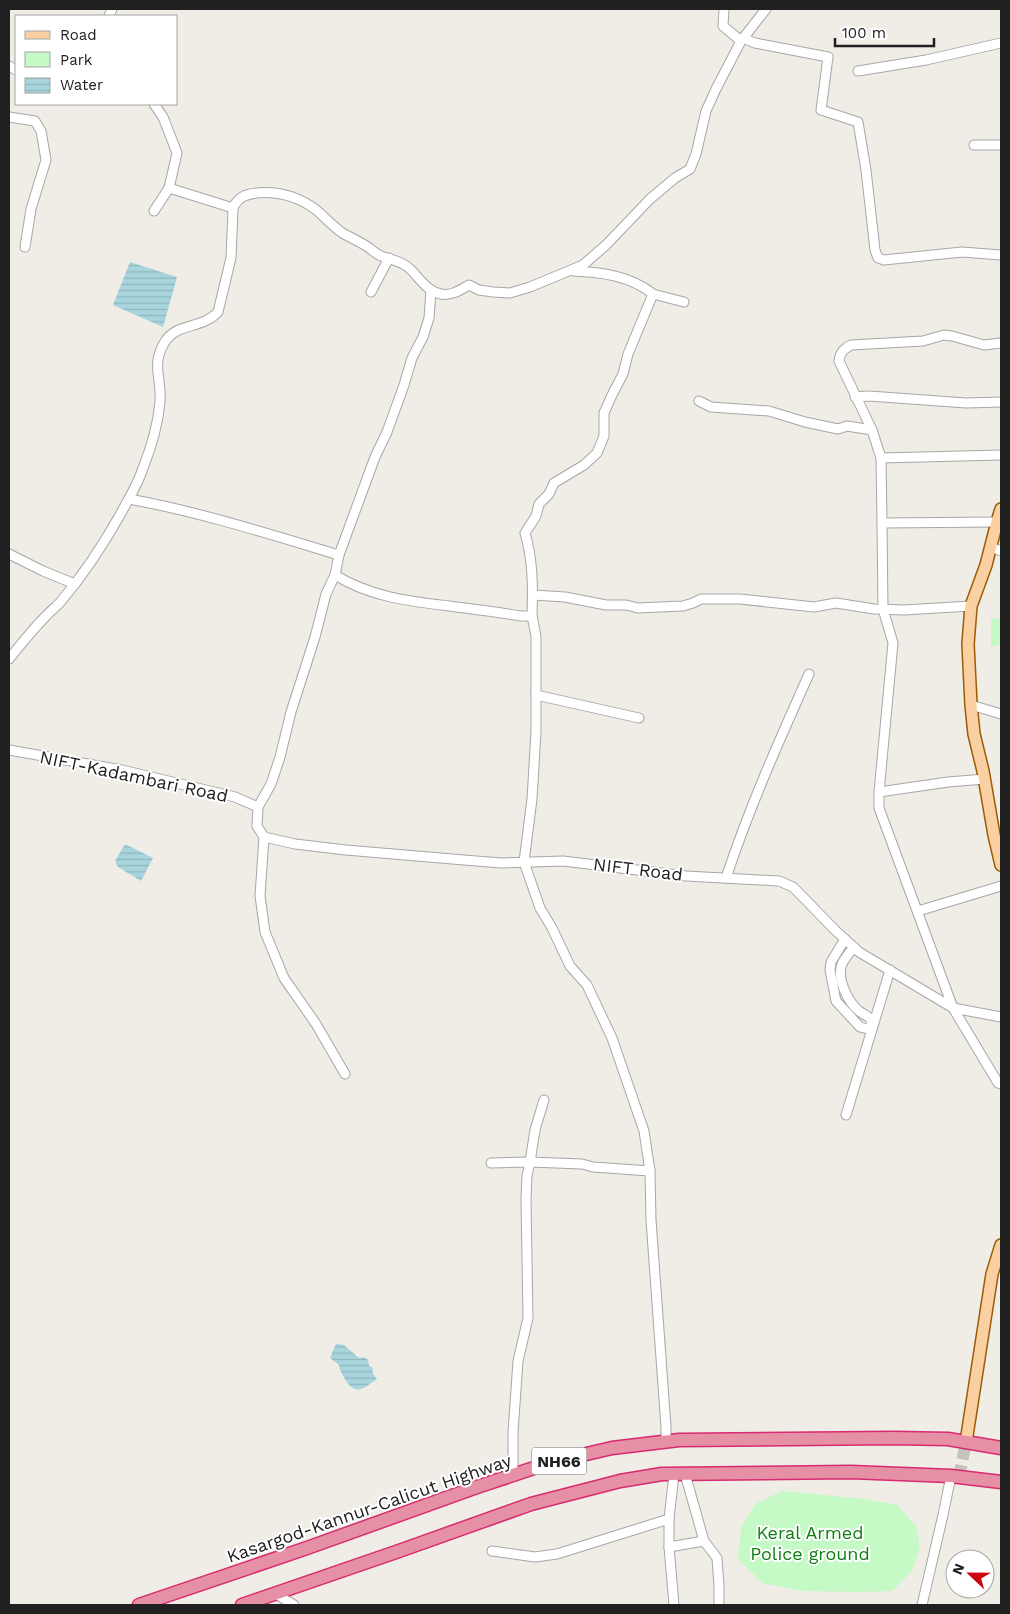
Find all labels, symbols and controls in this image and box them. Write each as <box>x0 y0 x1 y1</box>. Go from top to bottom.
legend <box>15 15 178 105</box>
scale bar <box>835 15 934 47</box>
text: 100 m <box>842 24 886 42</box>
text: Road <box>60 26 97 44</box>
text: Park <box>60 51 93 69</box>
text: Water <box>60 76 103 94</box>
street label: NIFT-Kadambari Road <box>38 746 230 806</box>
street label: NIFT Road <box>592 853 684 885</box>
road number: NH66 <box>532 1448 586 1474</box>
street label: Kasargod-Kannur-Calicut Highway <box>224 1449 515 1567</box>
park label: Keral Armed Police ground <box>750 1522 870 1564</box>
north arrow <box>945 1549 995 1599</box>
text: N <box>949 1561 967 1577</box>

